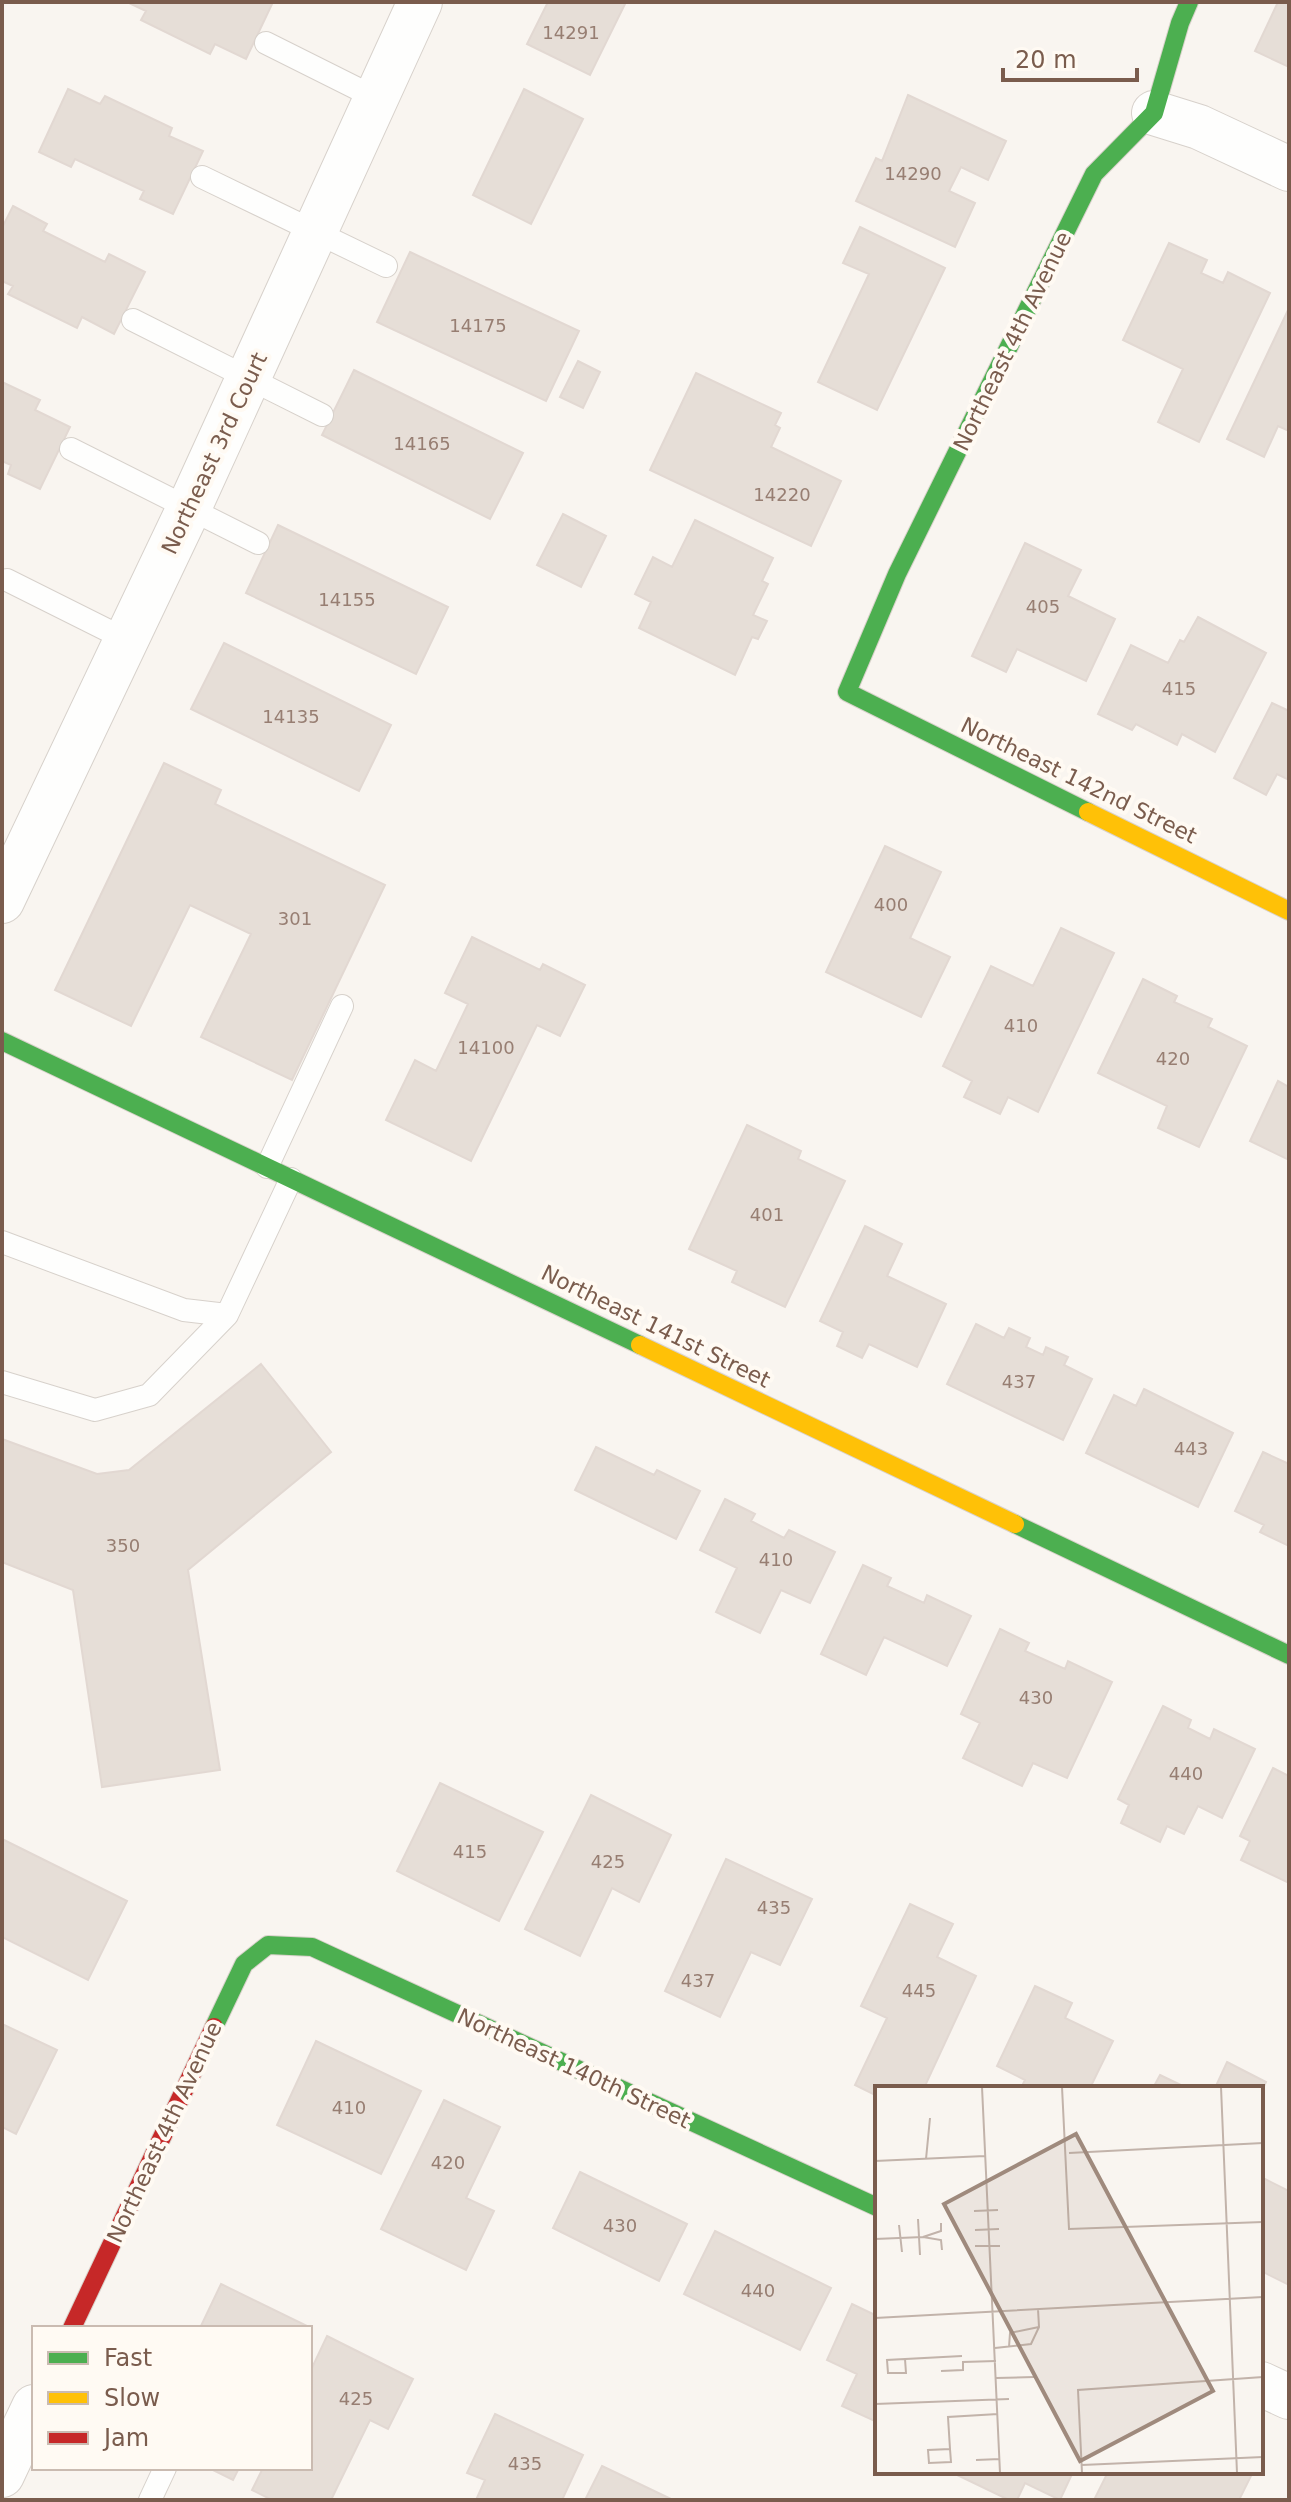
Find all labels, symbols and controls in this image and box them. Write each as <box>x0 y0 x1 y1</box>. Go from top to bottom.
house number: 14291 <box>542 22 600 43</box>
scale bar <box>1003 32 1137 82</box>
text: 20 m <box>1015 46 1077 74</box>
house number: 14290 <box>884 163 942 184</box>
street label: Northeast 4th Avenue <box>948 227 1076 455</box>
house number: 14175 <box>449 315 507 336</box>
street label: Northeast 3rd Court <box>157 348 272 558</box>
house number: 14165 <box>393 433 451 454</box>
house number: 14220 <box>753 484 811 505</box>
house number: 14155 <box>318 589 376 610</box>
house number: 405 <box>1026 596 1060 617</box>
house number: 415 <box>1162 678 1196 699</box>
house number: 14135 <box>262 706 320 727</box>
street label: Northeast 142nd Street <box>957 712 1201 849</box>
house number: 400 <box>874 894 908 915</box>
house number: 301 <box>278 908 312 929</box>
house number: 410 <box>1004 1015 1038 1036</box>
house number: 14100 <box>457 1037 515 1058</box>
house number: 420 <box>1156 1048 1190 1069</box>
house number: 401 <box>750 1204 784 1225</box>
street label: Northeast 141st Street <box>537 1260 775 1393</box>
house number: 437 <box>1002 1371 1036 1392</box>
house number: 443 <box>1174 1438 1208 1459</box>
house number: 350 <box>106 1535 140 1556</box>
house number: 410 <box>759 1549 793 1570</box>
house number: 430 <box>1019 1687 1053 1708</box>
house number: 440 <box>1169 1763 1203 1784</box>
house number: 415 <box>453 1841 487 1862</box>
house number: 425 <box>591 1851 625 1872</box>
house number: 435 <box>757 1897 791 1918</box>
house number: 437 <box>681 1970 715 1991</box>
house number: 445 <box>902 1980 936 2001</box>
street label: Northeast 140th Street <box>453 2003 695 2134</box>
street label: Northeast 4th Avenue <box>102 2018 227 2247</box>
inset map <box>875 2086 1263 2474</box>
house number: 410 <box>332 2097 366 2118</box>
house number: 420 <box>431 2152 465 2173</box>
house number: 430 <box>603 2215 637 2236</box>
house number: 440 <box>741 2280 775 2301</box>
legend <box>32 2326 312 2470</box>
text: Fast <box>104 2344 152 2372</box>
text: Slow <box>104 2384 160 2412</box>
house number: 425 <box>339 2388 373 2409</box>
text: Jam <box>102 2424 149 2452</box>
house number: 435 <box>508 2453 542 2474</box>

